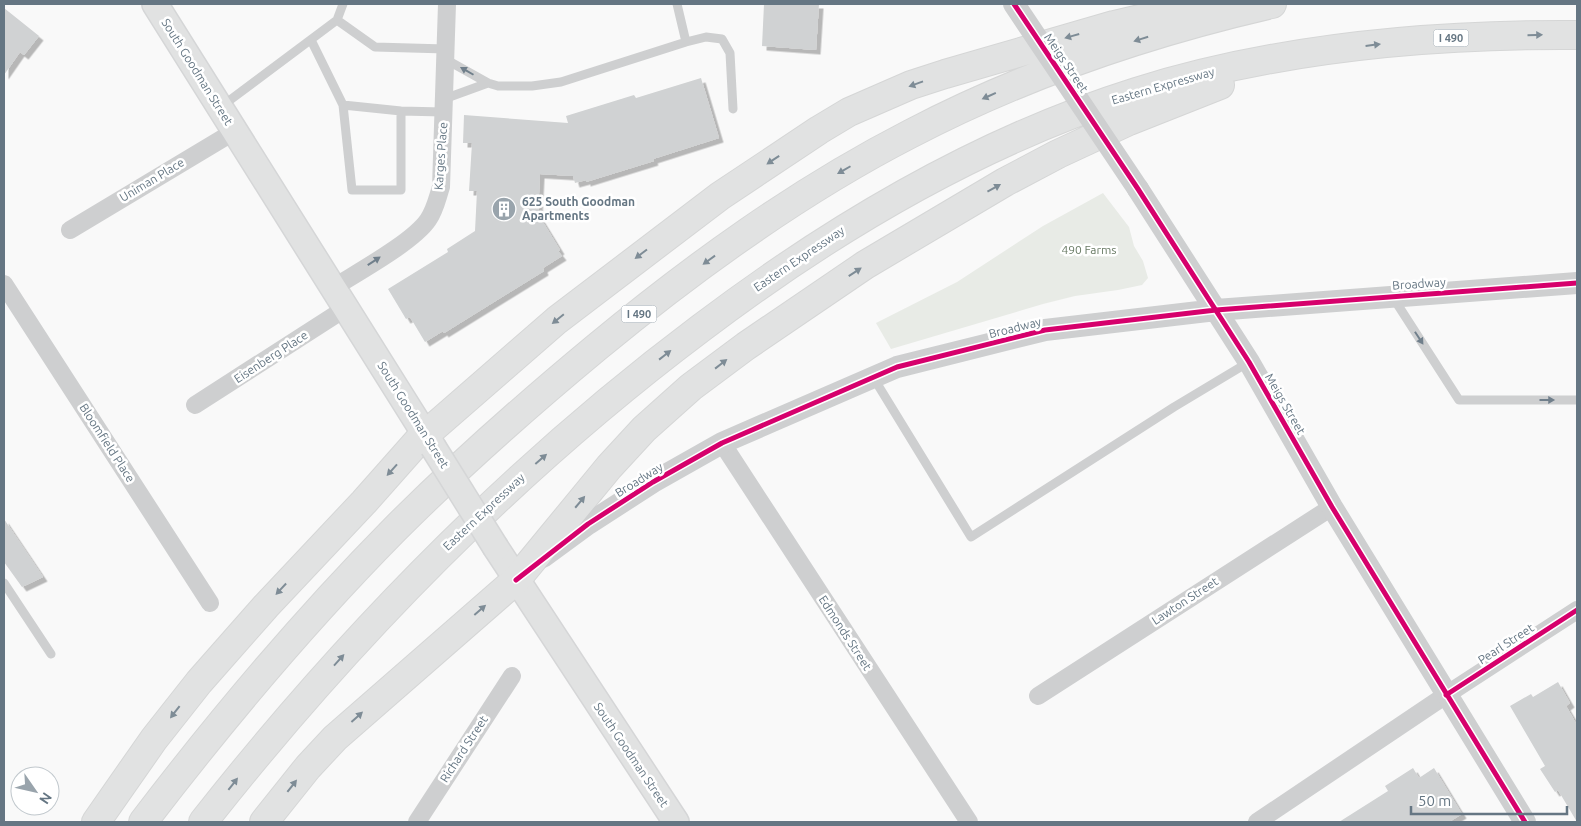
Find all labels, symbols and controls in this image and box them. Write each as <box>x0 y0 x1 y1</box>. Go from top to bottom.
street label: South Goodman Street <box>159 16 236 128</box>
road number: I 490 <box>1434 29 1468 46</box>
street label: Meigs Street <box>1042 31 1091 95</box>
one-way arrow <box>1527 31 1543 39</box>
one-way arrow <box>1064 33 1079 41</box>
one-way arrow <box>1133 35 1148 43</box>
one-way arrow <box>1365 41 1381 49</box>
street label: Eastern Expressway <box>1110 65 1216 106</box>
one-way arrow <box>460 67 474 75</box>
one-way arrow <box>909 80 924 88</box>
one-way arrow <box>982 92 996 100</box>
street label: Karges Place <box>432 122 449 190</box>
street label: Uniman Place <box>117 155 186 204</box>
one-way arrow <box>767 155 780 165</box>
one-way arrow <box>838 166 851 175</box>
one-way arrow <box>987 184 1001 193</box>
place label: 625 South Goodman Apartments <box>522 195 635 222</box>
building icon: 625 South Goodman Apartments <box>491 196 517 222</box>
street label: Eastern Expressway <box>751 223 847 294</box>
park label: 490 Farms <box>1061 243 1117 256</box>
one-way arrow <box>634 249 648 259</box>
one-way arrow <box>702 255 716 265</box>
one-way arrow <box>368 257 381 266</box>
one-way arrow <box>848 267 861 276</box>
street label: Broadway <box>1392 275 1446 292</box>
road number: I 490 <box>622 306 656 322</box>
one-way arrow <box>552 313 565 324</box>
street label: Broadway <box>987 315 1043 340</box>
street label: Eisenberg Place <box>232 328 310 385</box>
one-way arrow <box>1414 331 1423 344</box>
one-way arrow <box>658 349 671 360</box>
street label: South Goodman Street <box>375 359 452 471</box>
one-way arrow <box>714 359 727 370</box>
street label: Meigs Street <box>1263 371 1308 437</box>
one-way arrow <box>1539 396 1555 404</box>
street label: Bloomfield Place <box>77 401 138 484</box>
one-way arrow <box>534 454 547 465</box>
street label: Broadway <box>613 460 665 499</box>
one-way arrow <box>386 464 398 476</box>
street label: Eastern Expressway <box>440 470 527 553</box>
one-way arrow <box>575 496 586 509</box>
street label: Lawton Street <box>1149 574 1221 627</box>
one-way arrow <box>275 583 287 595</box>
street label: Edmonds Street <box>816 593 875 673</box>
one-way arrow <box>473 605 486 616</box>
street label: Pearl Street <box>1475 621 1536 666</box>
one-way arrow <box>333 655 345 667</box>
street label: South Goodman Street <box>592 700 671 810</box>
one-way arrow <box>170 705 181 718</box>
one-way arrow <box>351 711 363 723</box>
street label: Richard Street <box>437 713 490 784</box>
north arrow <box>10 766 60 816</box>
one-way arrow <box>228 778 239 791</box>
one-way arrow <box>287 780 298 793</box>
scale bar <box>1411 784 1567 816</box>
text: N <box>36 789 55 807</box>
text: 50 m <box>1418 792 1451 809</box>

